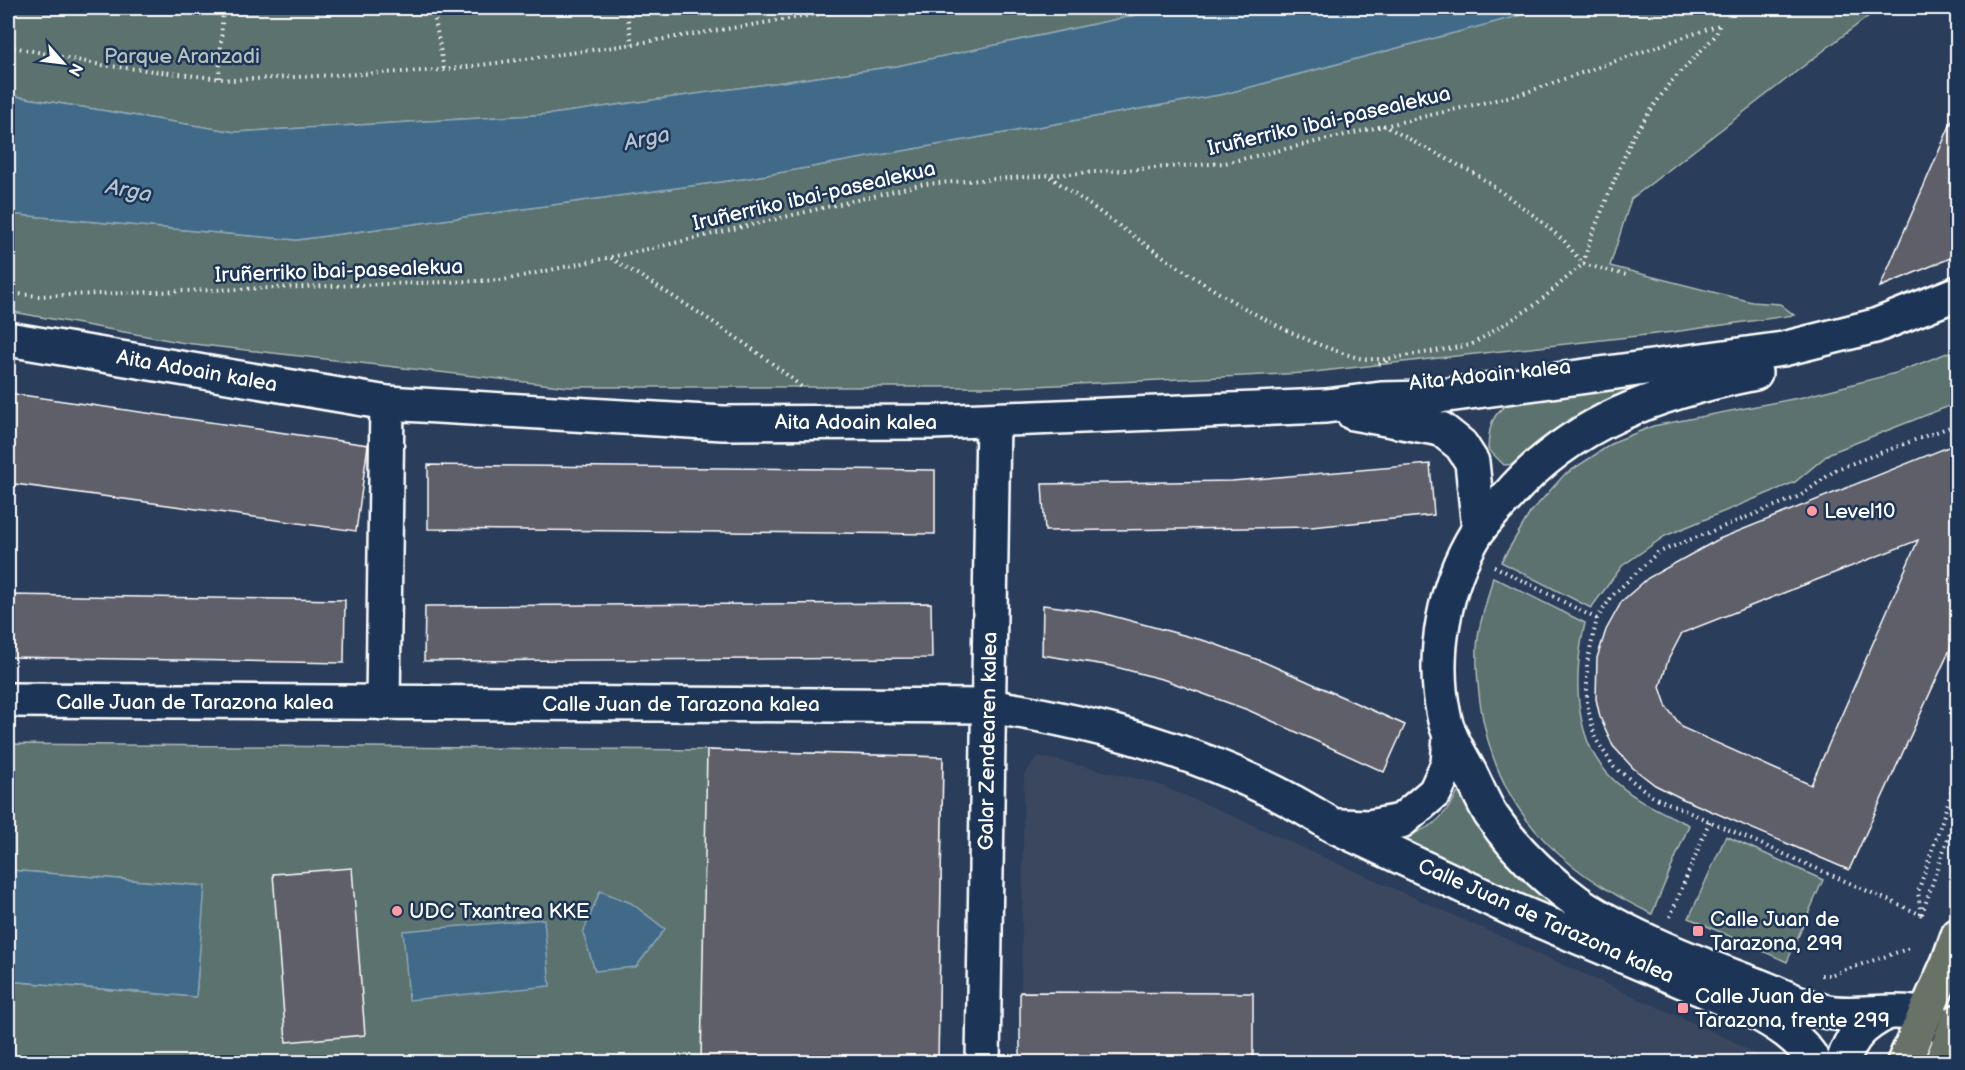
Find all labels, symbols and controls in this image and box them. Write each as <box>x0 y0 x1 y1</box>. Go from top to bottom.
north arrow <box>33 33 93 93</box>
park label: Parque Aranzadi <box>104 44 260 69</box>
text: N <box>64 60 86 79</box>
street label: Iruñerriko ibai-pasealekua <box>1205 81 1453 161</box>
water label: Arga <box>621 121 672 157</box>
street label: Iruñerriko ibai-pasealekua <box>690 156 938 236</box>
water label: Arga <box>103 173 154 209</box>
street label: Iruñerriko ibai-pasealekua <box>214 254 464 288</box>
street label: Aita Adoain kalea <box>115 345 279 397</box>
street label: Aita Adoain kalea <box>1408 354 1572 396</box>
street label: Aita Adoain kalea <box>775 410 937 435</box>
place label: Level10 <box>1824 499 1895 524</box>
marker: Level10 <box>1805 504 1819 518</box>
street label: Galar Zendearen kalea <box>974 631 1002 851</box>
street label: Calle Juan de Tarazona kalea <box>56 690 334 715</box>
street label: Calle Juan de Tarazona kalea <box>542 692 820 717</box>
street label: Calle Juan de Tarazona kalea <box>1414 853 1678 989</box>
place label: UDC Txantrea KKE <box>409 899 590 924</box>
marker: UDC Txantrea KKE <box>390 904 404 918</box>
place label: Calle Juan de Tarazona, 299 <box>1710 907 1843 956</box>
marker: Calle Juan de Tarazona, 299 <box>1691 924 1705 938</box>
place label: Calle Juan de Tarazona, frente 299 <box>1695 984 1890 1033</box>
marker: Calle Juan de Tarazona, frente 299 <box>1676 1001 1690 1015</box>

